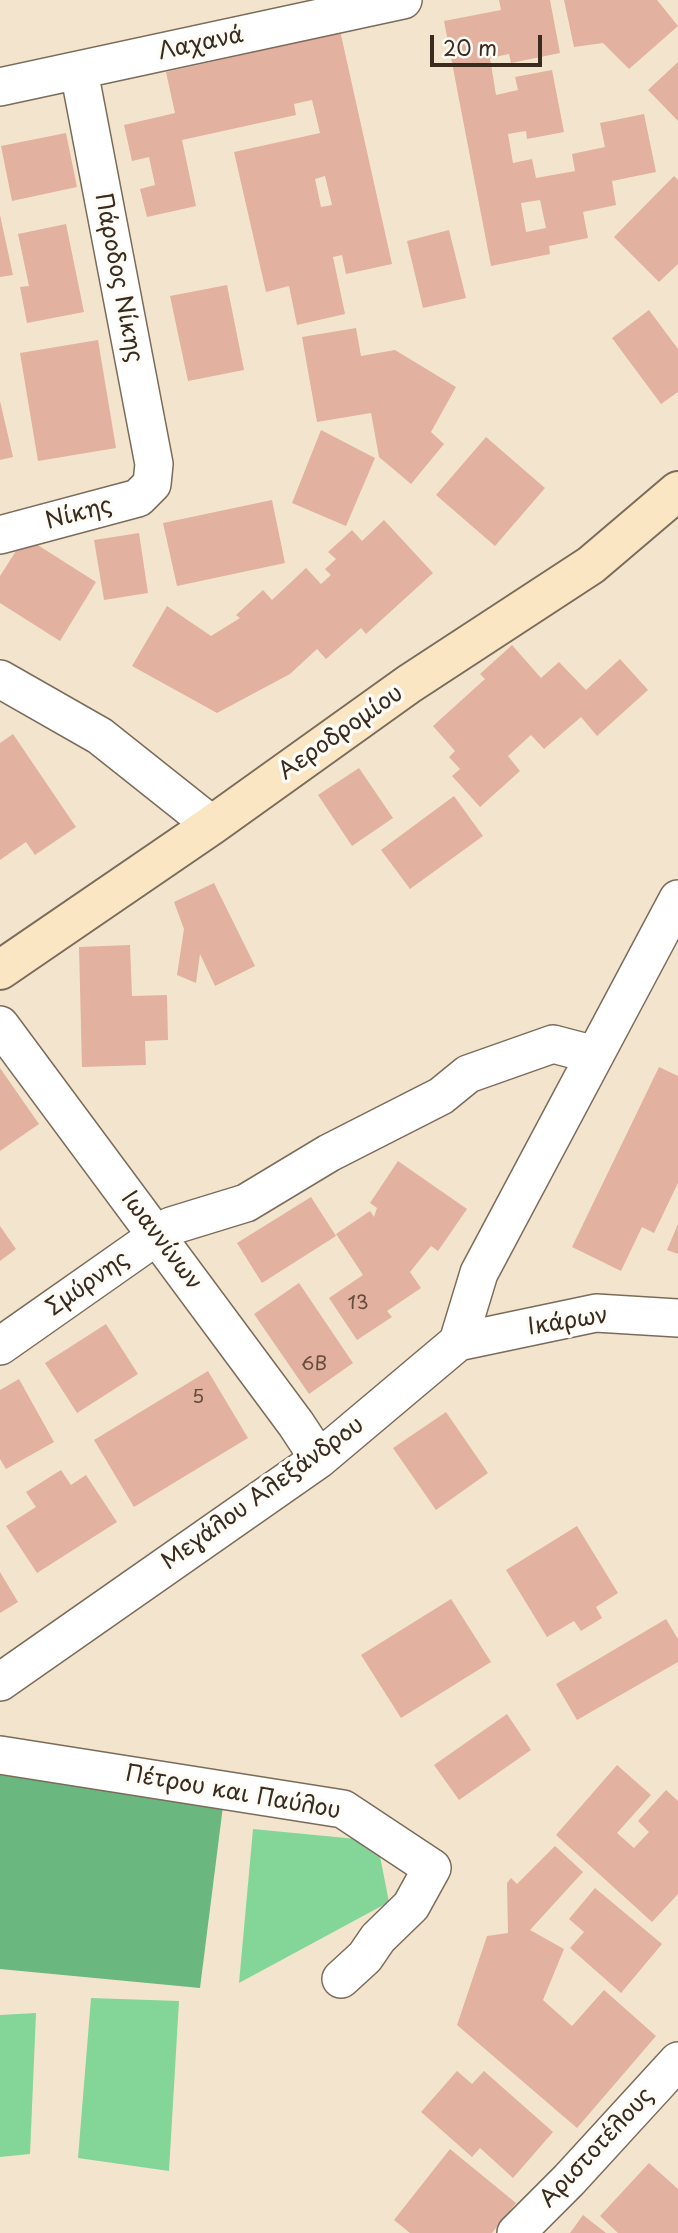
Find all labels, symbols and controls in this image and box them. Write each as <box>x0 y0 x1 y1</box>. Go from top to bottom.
scale bar <box>433 21 545 65</box>
street label: Λαχανά <box>156 22 246 66</box>
text: 20 m <box>443 31 497 63</box>
street label: Πάροδος Νίκης <box>88 191 148 365</box>
street label: Νίκης <box>43 492 115 536</box>
street label: Αεροδρομίου <box>273 680 409 786</box>
street label: Ιωαννίνων <box>115 1186 207 1296</box>
street label: Σμύρνης <box>41 1246 135 1322</box>
house number: 13 <box>347 1293 369 1315</box>
street label: Ικάρων <box>526 1302 610 1342</box>
house number: 6B <box>301 1354 327 1376</box>
house number: 5 <box>192 1387 204 1409</box>
street label: Μεγάλου Αλεξάνδρου <box>157 1411 369 1577</box>
street label: Πέτρου και Παύλου <box>123 1760 343 1826</box>
street label: Αριστοτέλους <box>535 2082 659 2214</box>

